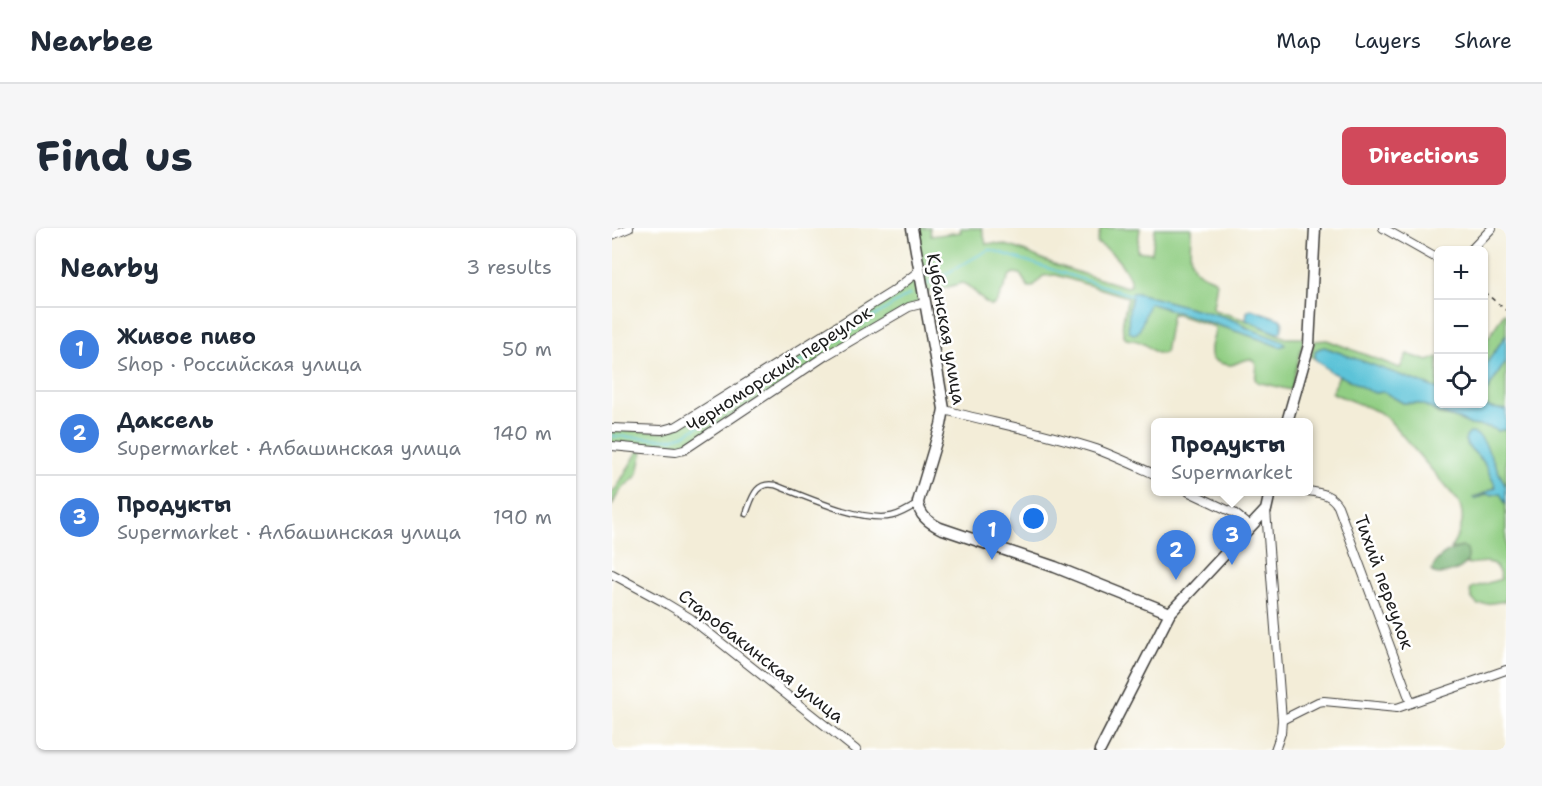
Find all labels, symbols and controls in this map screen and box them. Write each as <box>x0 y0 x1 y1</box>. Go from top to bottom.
text: Nearbee <box>30 22 153 60</box>
text: Map <box>1276 27 1321 55</box>
text: Layers <box>1354 27 1421 55</box>
text: Share <box>1454 27 1512 55</box>
button: Directions <box>1342 127 1506 185</box>
text: Find us <box>36 128 193 184</box>
map controls <box>1434 246 1488 408</box>
button: + <box>1434 246 1488 300</box>
text: Nearby <box>60 250 159 285</box>
street label: Кубанская улица <box>921 251 971 407</box>
text: 3 results <box>466 254 552 280</box>
street label: Черноморский переулок <box>682 300 877 438</box>
button: − <box>1434 300 1488 354</box>
text: Живое пиво <box>117 322 256 351</box>
text: 1 <box>75 336 84 362</box>
text: 50 m <box>502 336 552 362</box>
text: Shop · Российская улица <box>117 351 362 377</box>
button: locate <box>1434 354 1488 408</box>
text: Даксель <box>117 406 214 435</box>
popup <box>1151 418 1313 496</box>
text: 2 <box>73 420 87 446</box>
text: 140 m <box>493 420 552 446</box>
text: Продукты <box>1171 430 1286 459</box>
text: Supermarket · Албашинская улица <box>117 435 461 461</box>
text: Supermarket <box>1171 459 1293 485</box>
text: Продукты <box>117 490 231 519</box>
text: 3 <box>73 504 87 530</box>
text: 190 m <box>493 504 552 530</box>
your location <box>1019 504 1048 533</box>
pin: 1 <box>972 510 1012 560</box>
street label: Тихий переулок <box>1349 512 1420 653</box>
pin: 3 <box>1212 516 1252 565</box>
text: Supermarket · Албашинская улица <box>117 519 461 545</box>
pin: 2 <box>1156 530 1196 580</box>
street label: Старобакинская улица <box>673 584 849 728</box>

